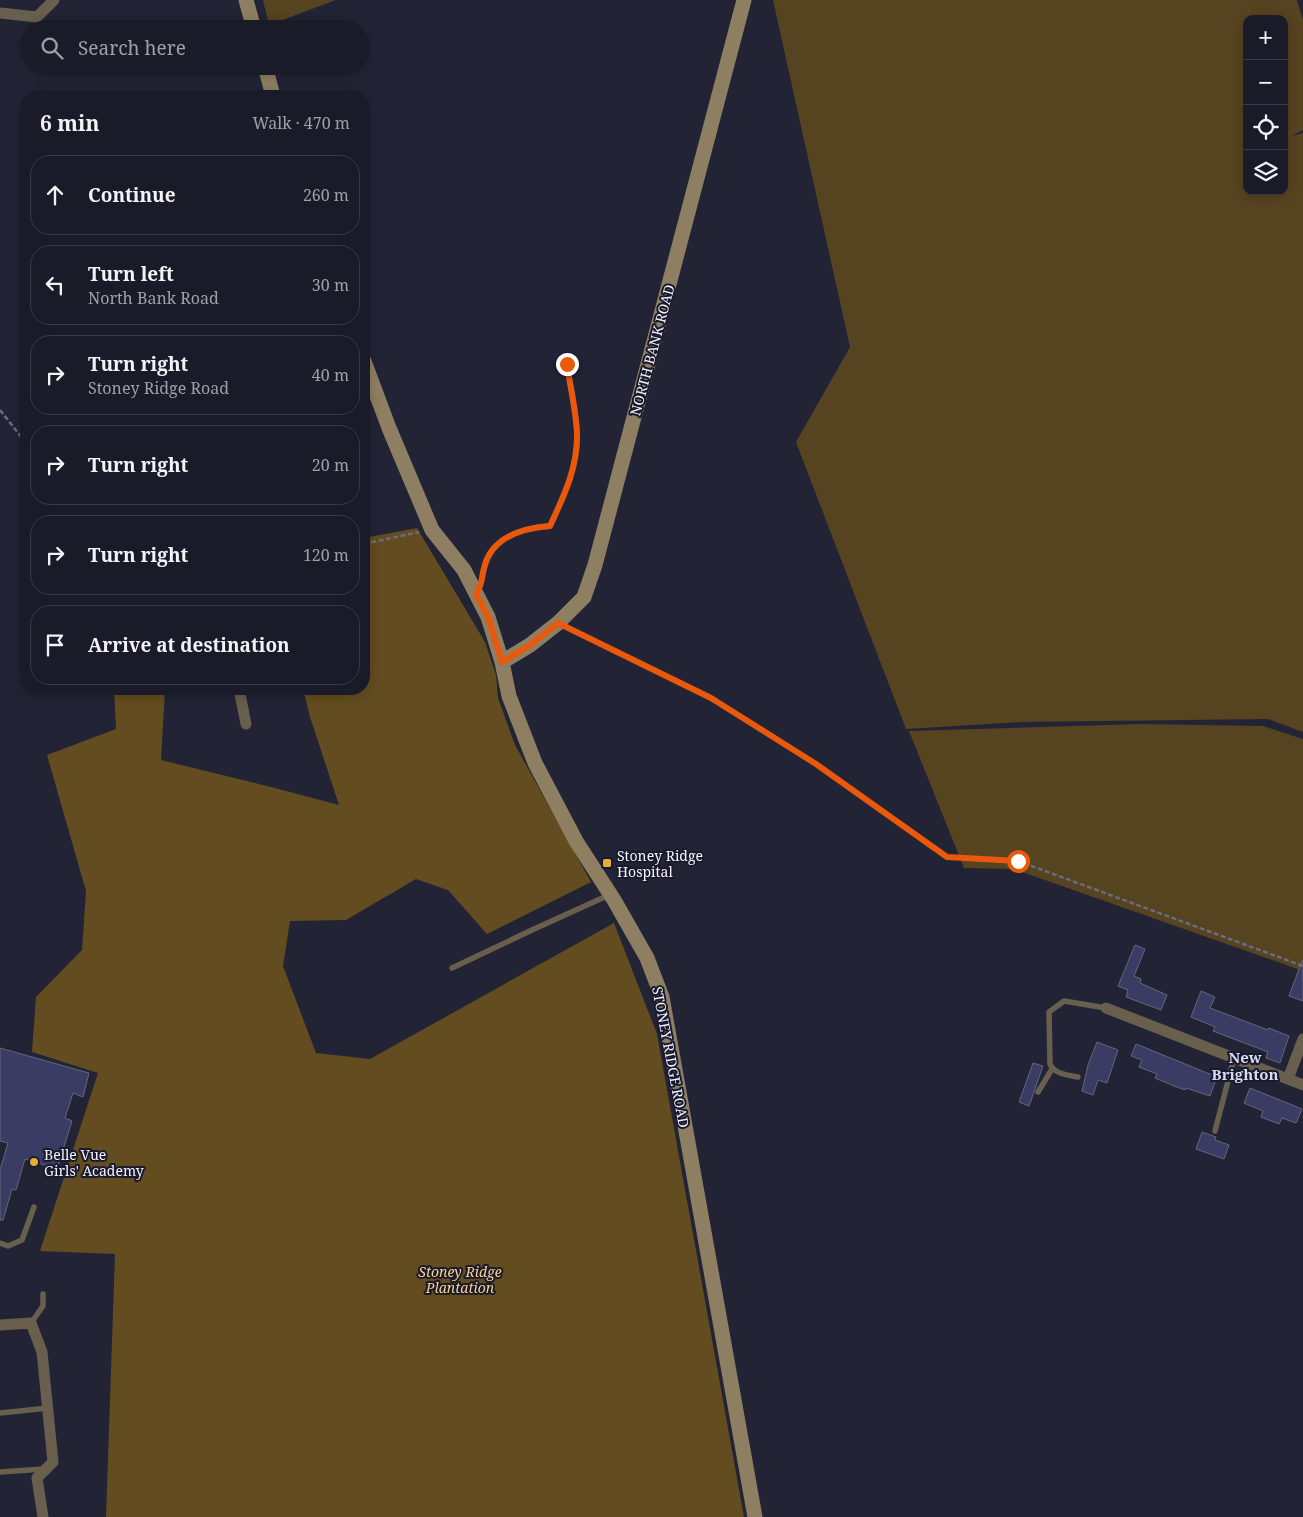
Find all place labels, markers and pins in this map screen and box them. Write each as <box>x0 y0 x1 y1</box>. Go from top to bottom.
place label: Stoney Ridge Hospital <box>617 846 703 881</box>
marker: Stoney Ridge Hospital <box>601 857 613 869</box>
place label: Belle Vue Girls' Academy <box>44 1145 144 1180</box>
marker: Belle Vue Girls' Academy <box>28 1156 40 1168</box>

